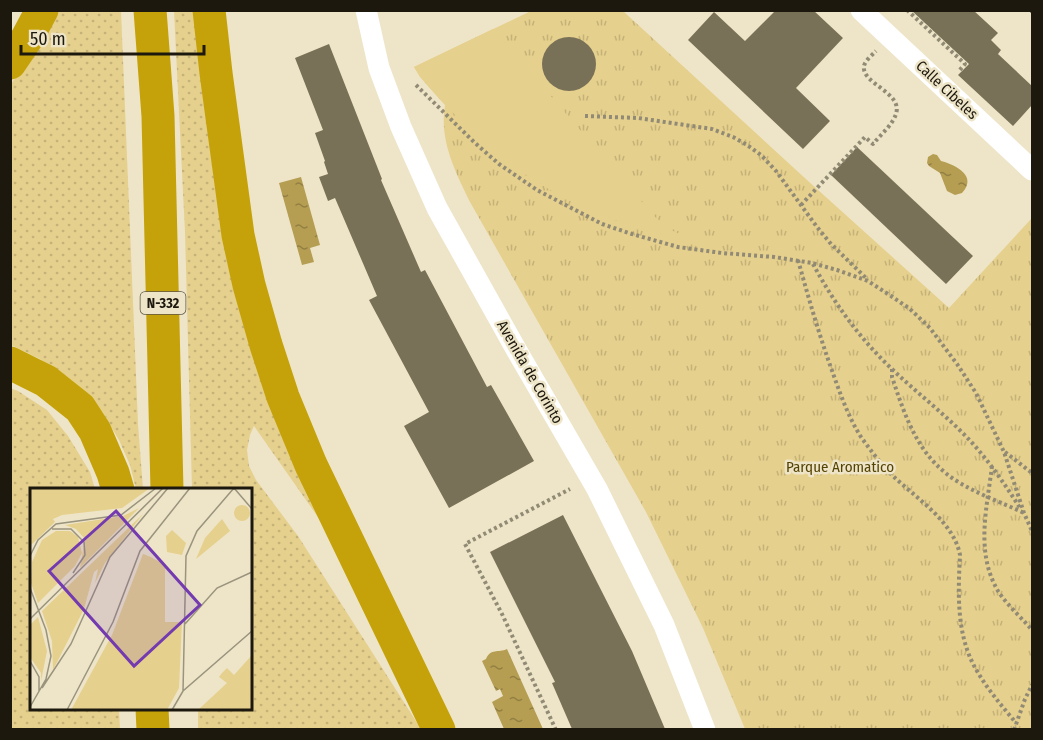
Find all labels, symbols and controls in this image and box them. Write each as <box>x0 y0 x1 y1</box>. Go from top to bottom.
scale bar <box>21 18 204 56</box>
text: 50 m <box>30 28 66 50</box>
street label: Calle Cibeles <box>912 57 982 123</box>
road number: N-332 <box>140 292 186 314</box>
street label: Avenida de Corinto <box>493 317 567 427</box>
park label: Parque Aromatico <box>786 458 894 476</box>
inset map <box>30 488 252 710</box>

